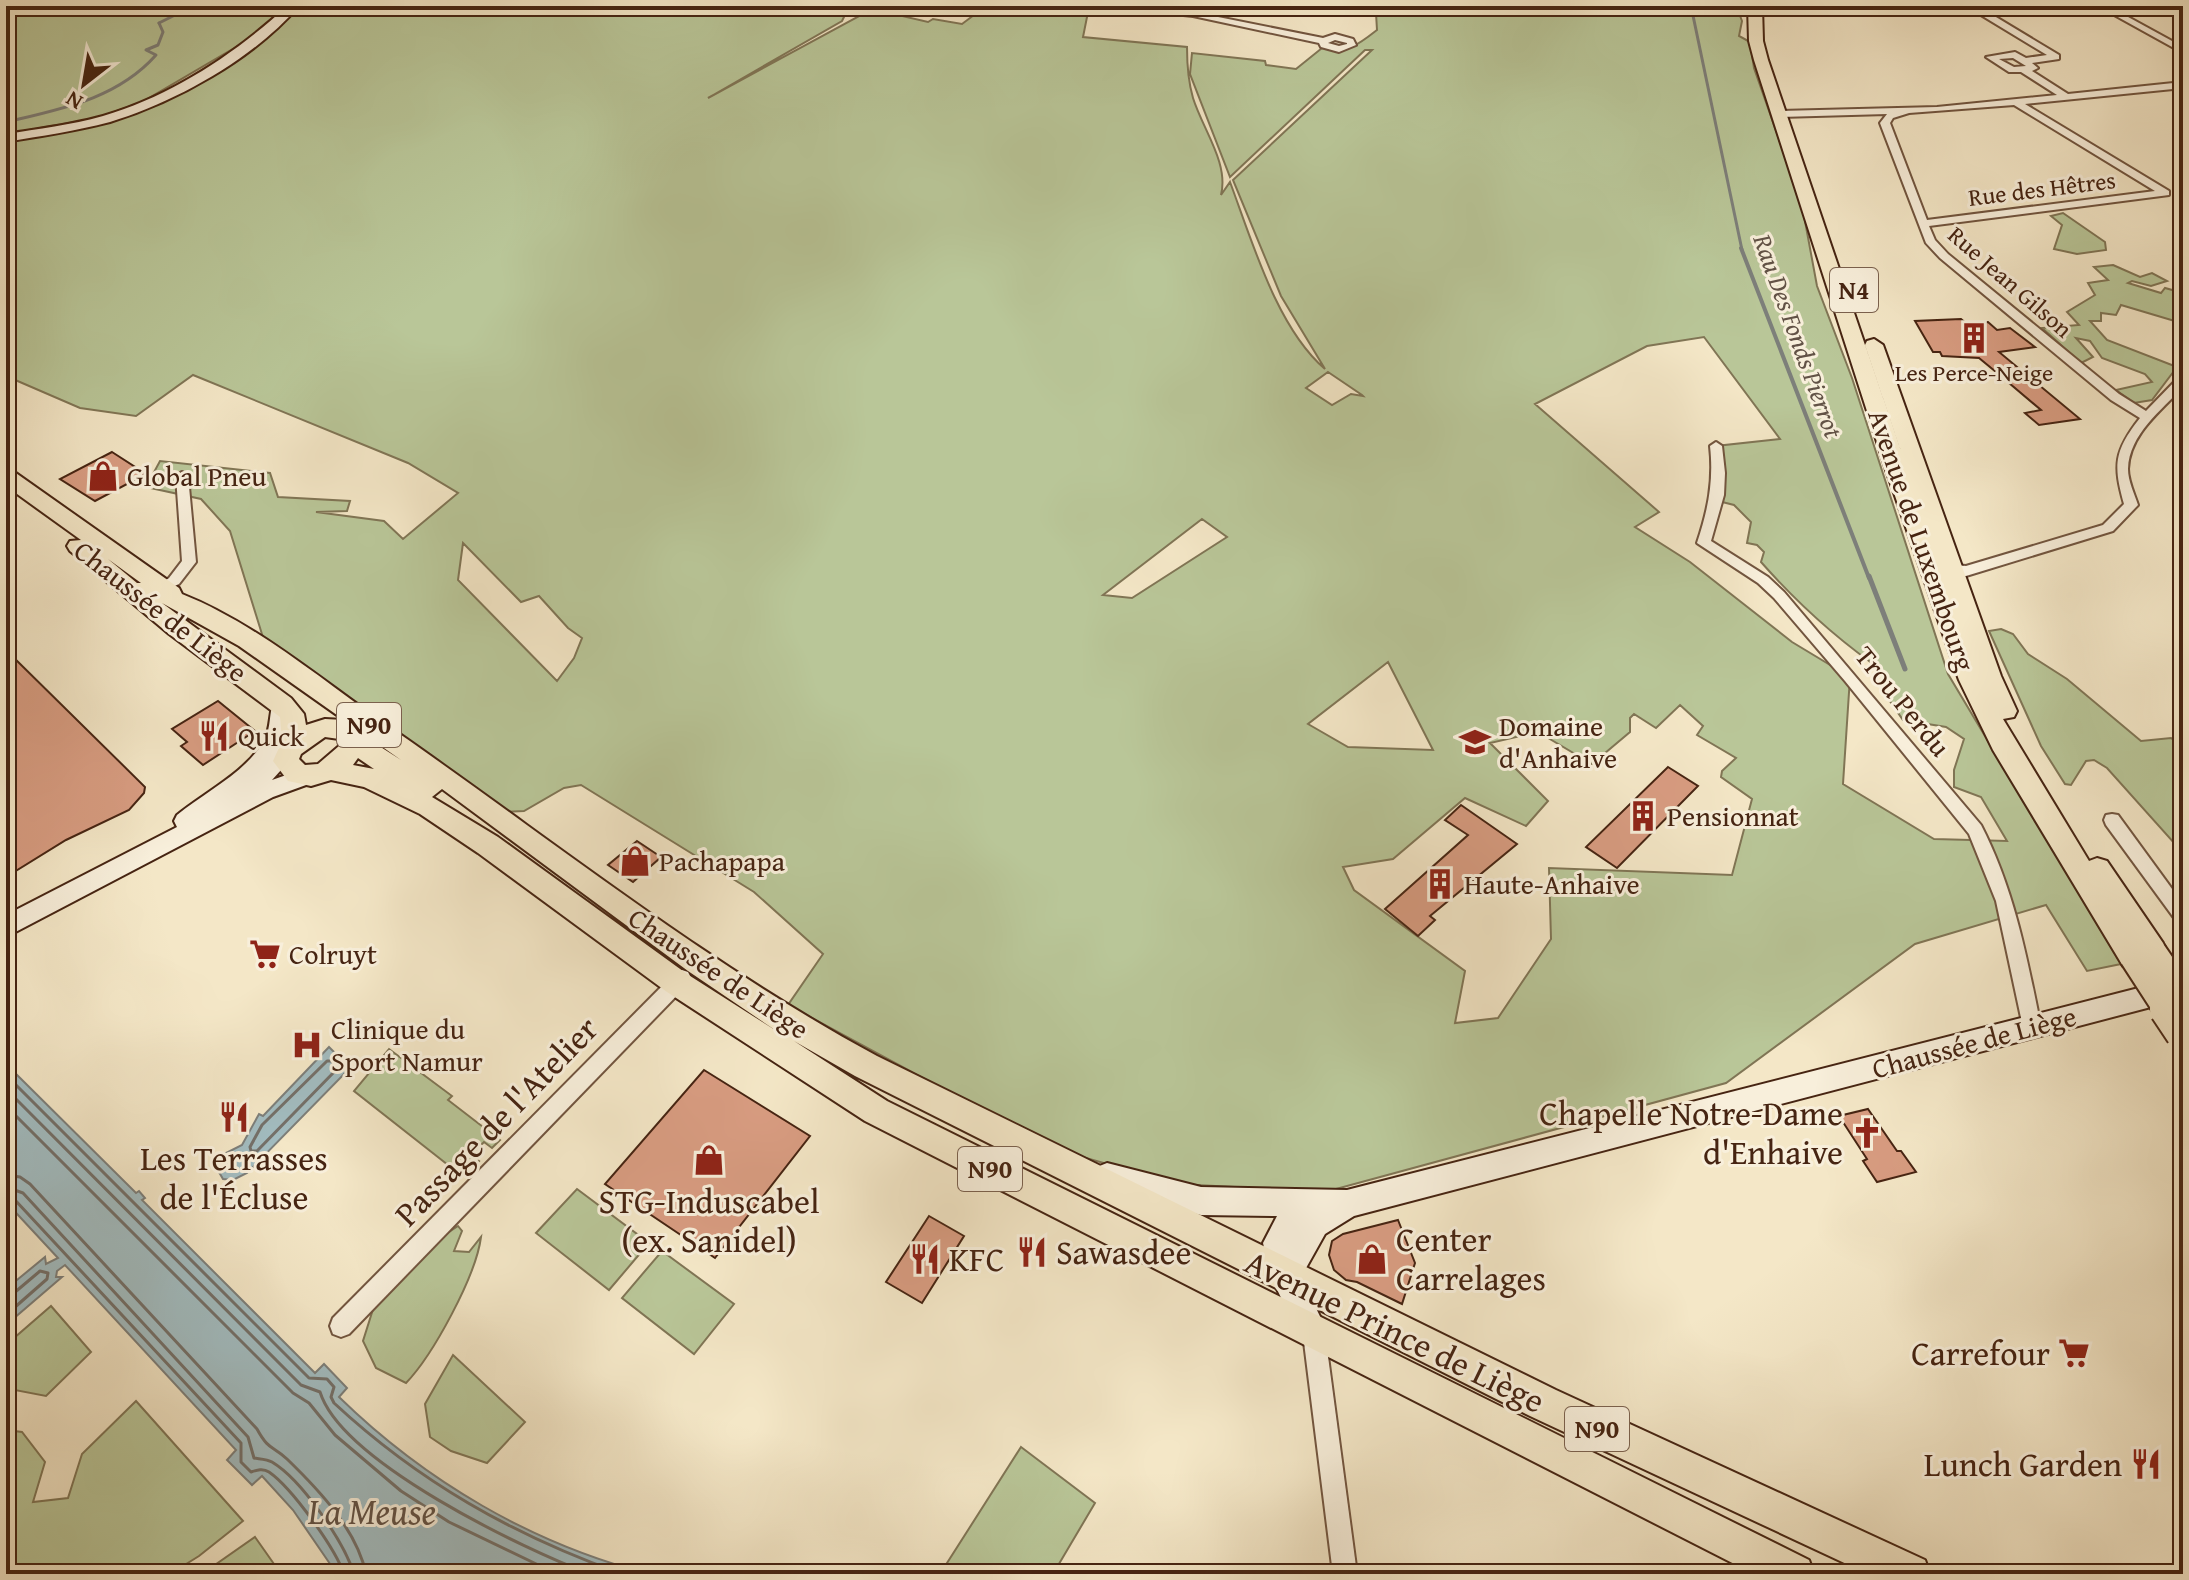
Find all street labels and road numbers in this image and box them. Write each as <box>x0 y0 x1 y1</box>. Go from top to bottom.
street label: Rue des Hêtres <box>1966 162 2118 215</box>
street label: Rue Jean Gilson <box>1940 218 2081 346</box>
road number: N4 <box>1830 268 1878 312</box>
street label: Avenue de Luxembourg <box>1858 403 1987 676</box>
street label: Chaussée de Liège <box>66 530 257 691</box>
street label: Trou Perdu <box>1846 637 1961 765</box>
road number: N90 <box>337 703 401 747</box>
street label: Chaussée de Liège <box>621 897 818 1048</box>
street label: Chaussée de Liège <box>1867 995 2081 1088</box>
street label: Passage de l'Atelier <box>382 1005 609 1237</box>
road number: N90 <box>958 1147 1022 1191</box>
street label: Avenue Prince de Liège <box>1237 1237 1553 1424</box>
road number: N90 <box>1565 1407 1629 1451</box>

